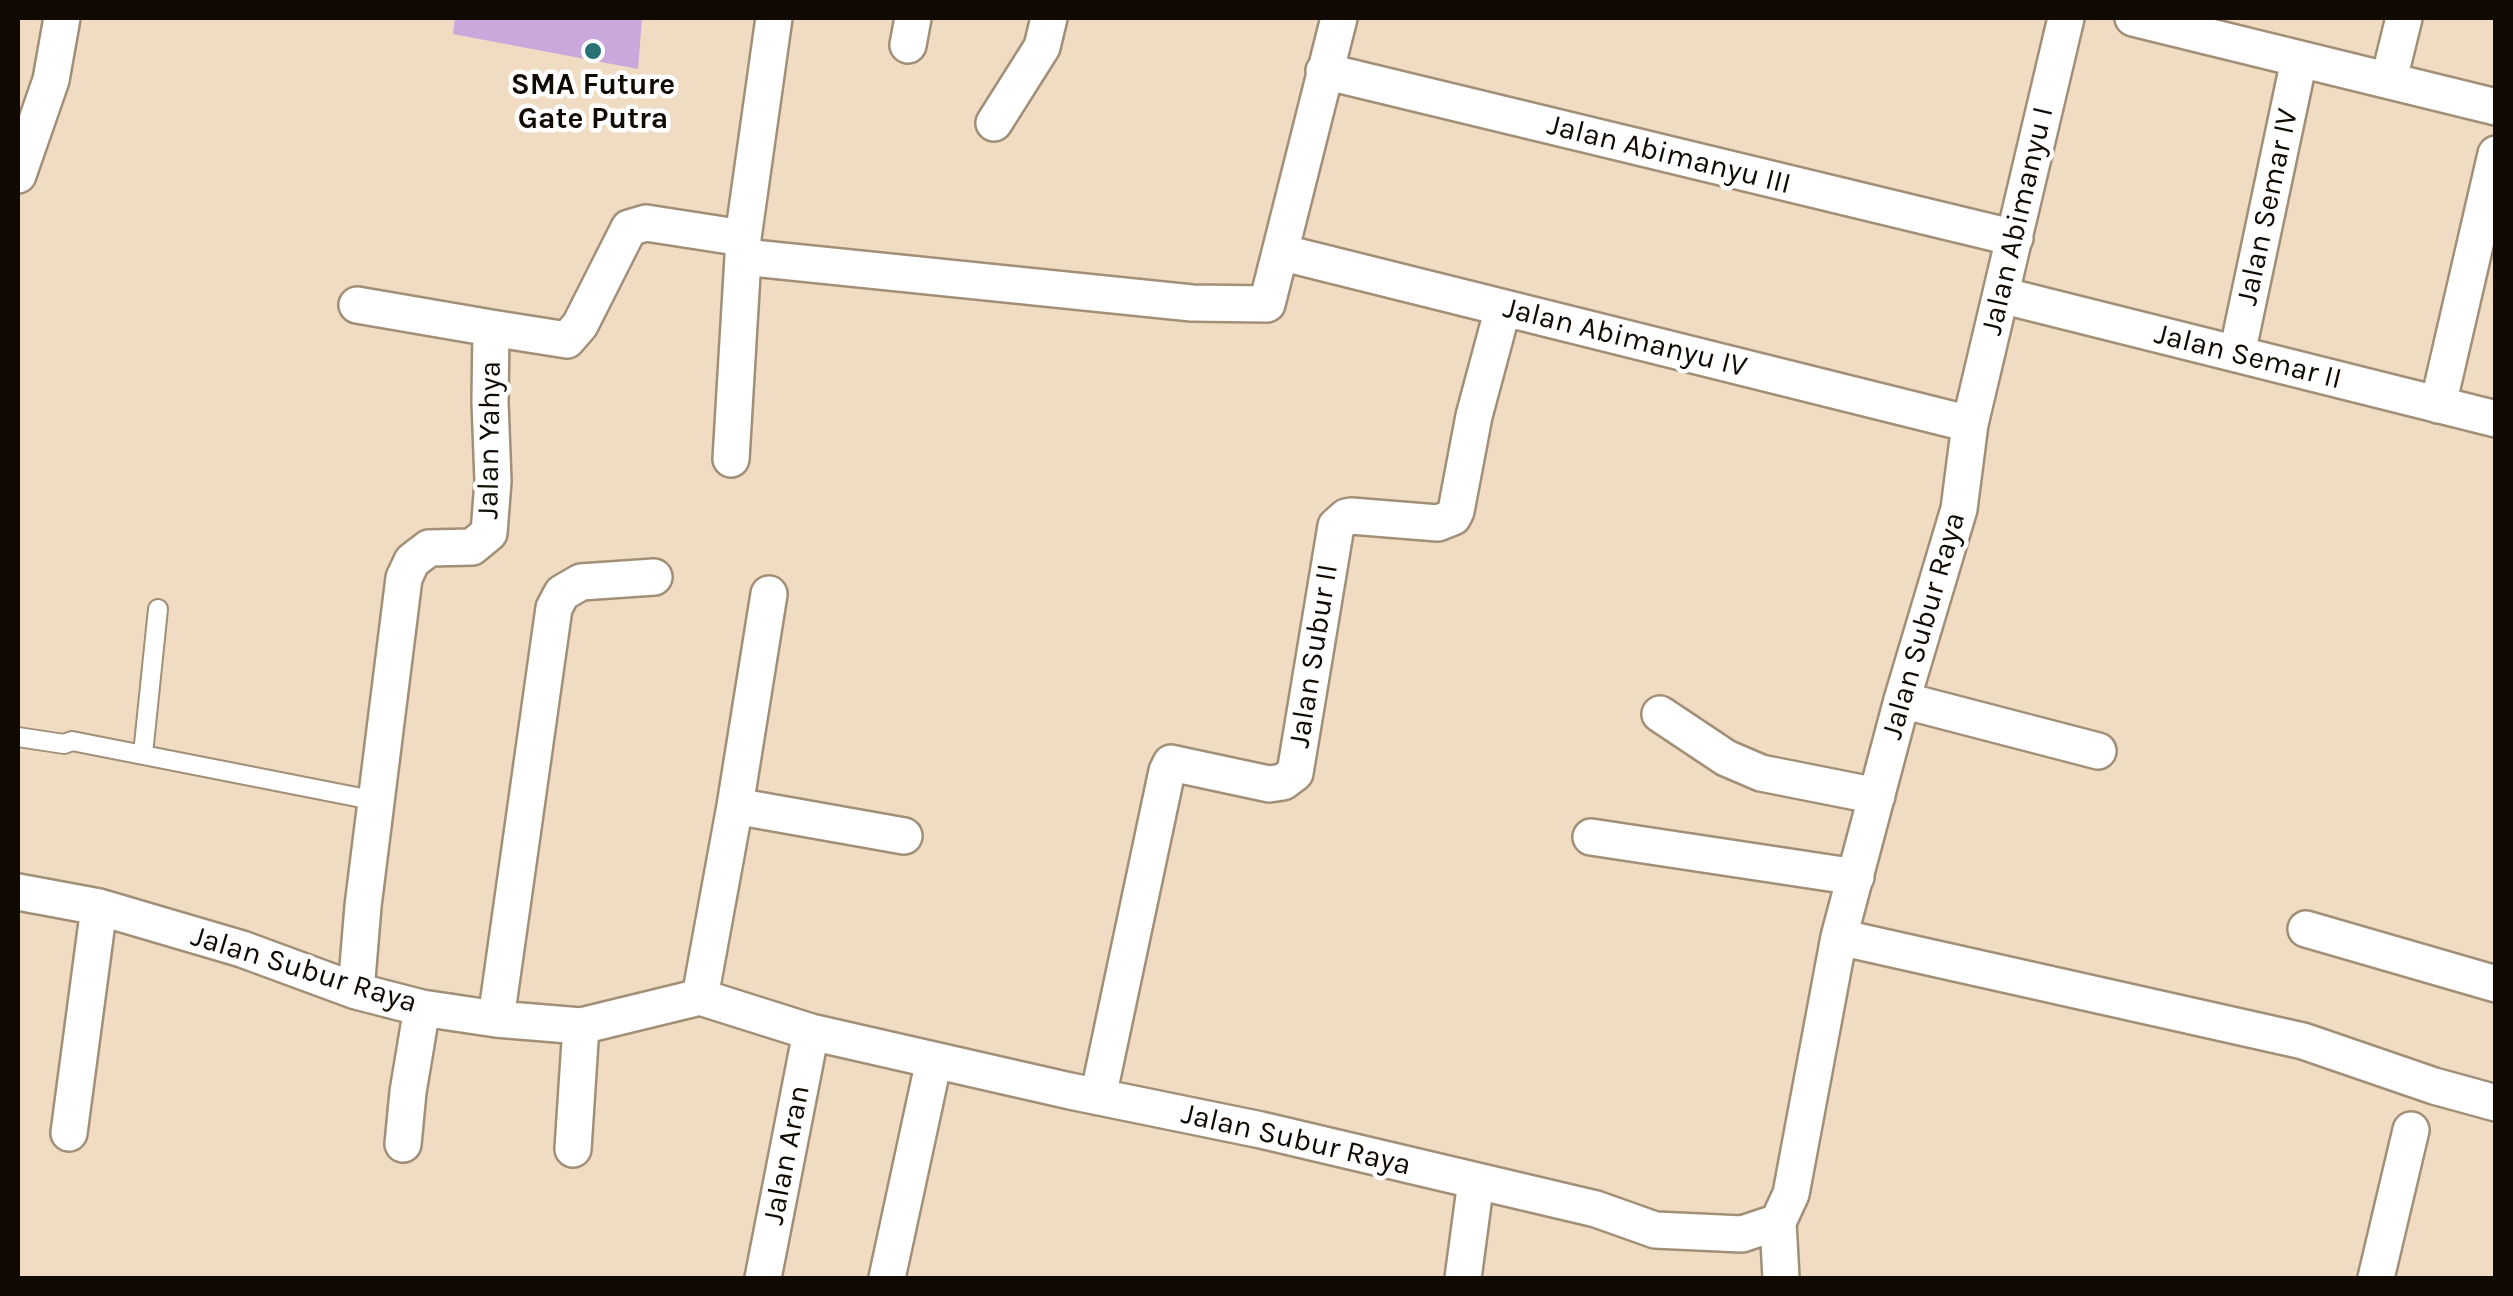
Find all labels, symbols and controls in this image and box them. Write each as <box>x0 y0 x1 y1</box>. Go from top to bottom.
marker: SMA Future Gate Putra <box>582 40 604 62</box>
place label: SMA Future Gate Putra <box>511 67 675 138</box>
street label: Jalan Abimanyu I <box>1974 103 2062 339</box>
street label: Jalan Semar IV <box>2230 105 2306 309</box>
street label: Jalan Abimanyu III <box>1543 107 1795 203</box>
street label: Jalan Abimanyu IV <box>1499 290 1751 386</box>
street label: Jalan Semar II <box>2151 316 2345 398</box>
street label: Jalan Yahya <box>471 360 509 520</box>
street label: Jalan Subur Raya <box>1874 508 1974 744</box>
street label: Jalan Subur II <box>1282 561 1346 751</box>
street label: Jalan Subur Raya <box>187 919 421 1021</box>
street label: Jalan Aran <box>756 1082 818 1228</box>
street label: Jalan Subur Raya <box>1178 1096 1414 1184</box>

